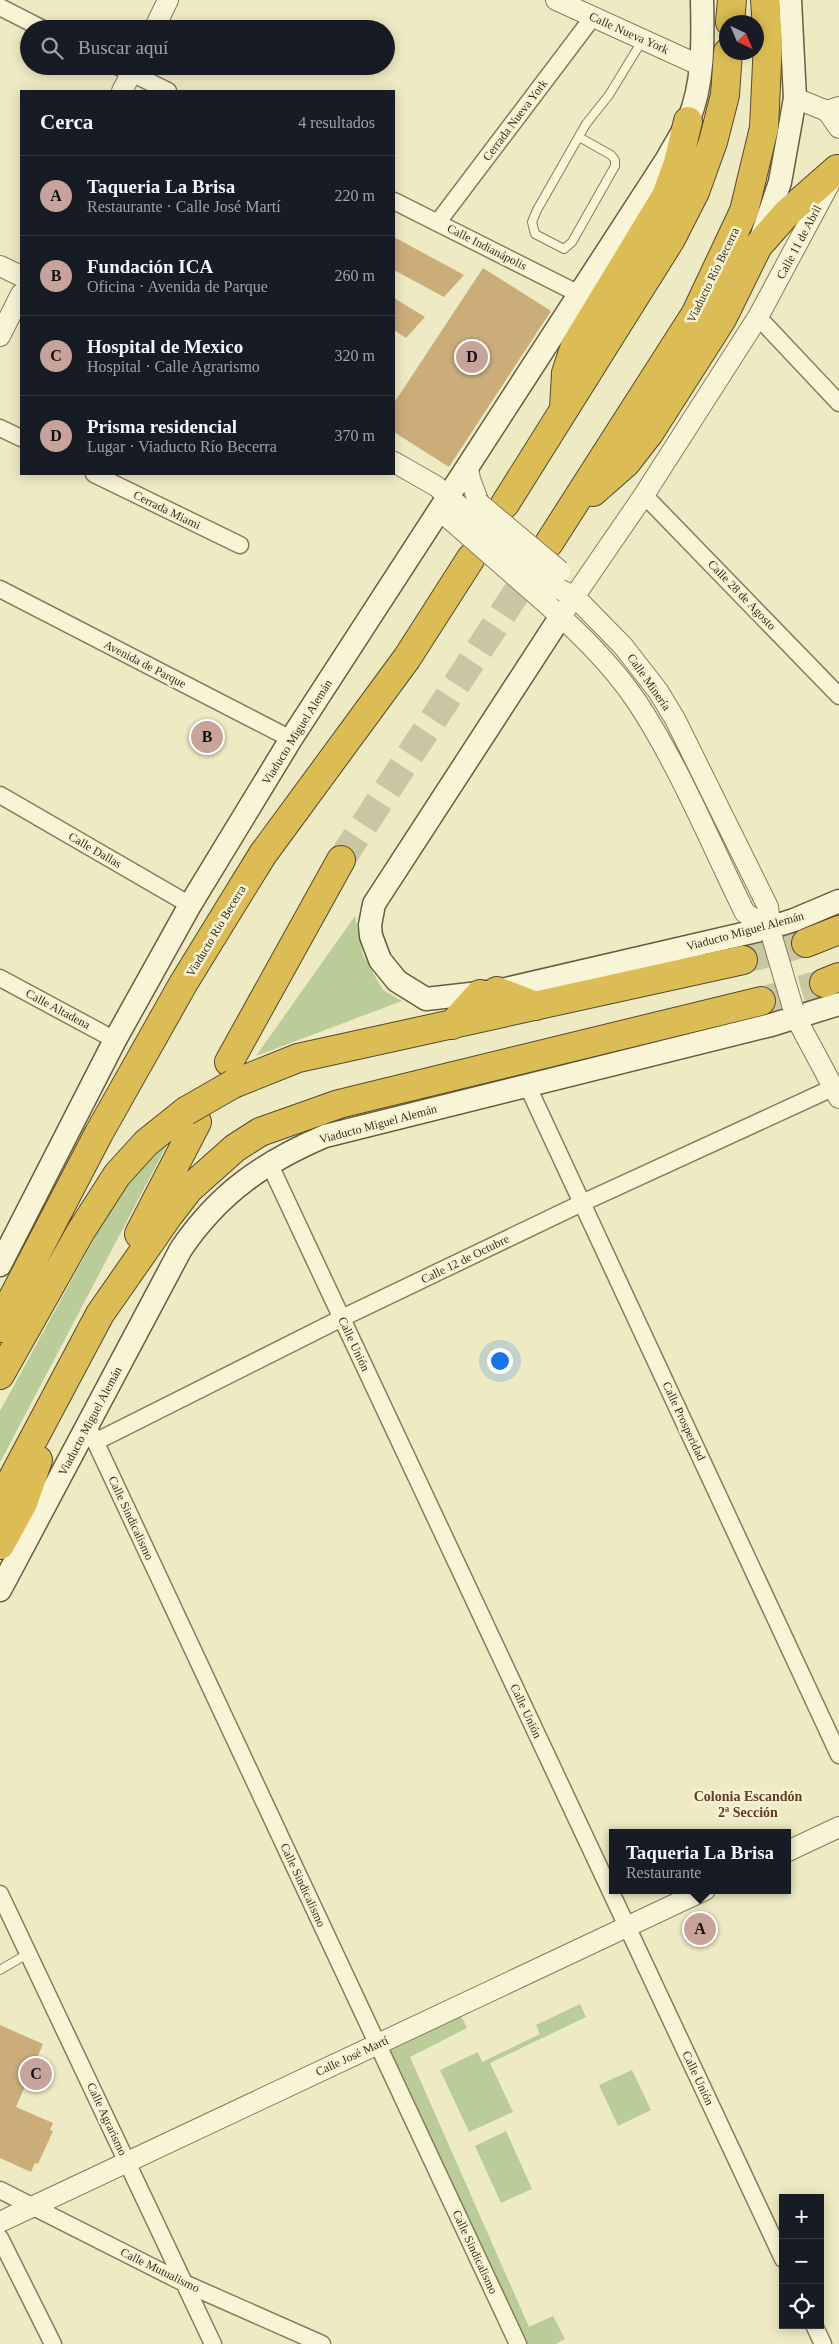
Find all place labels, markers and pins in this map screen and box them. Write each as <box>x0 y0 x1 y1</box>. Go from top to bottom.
pin: D <box>456 338 488 376</box>
pin: B <box>191 718 223 756</box>
pin: A <box>684 1910 716 1948</box>
pin: C <box>20 2055 52 2093</box>

